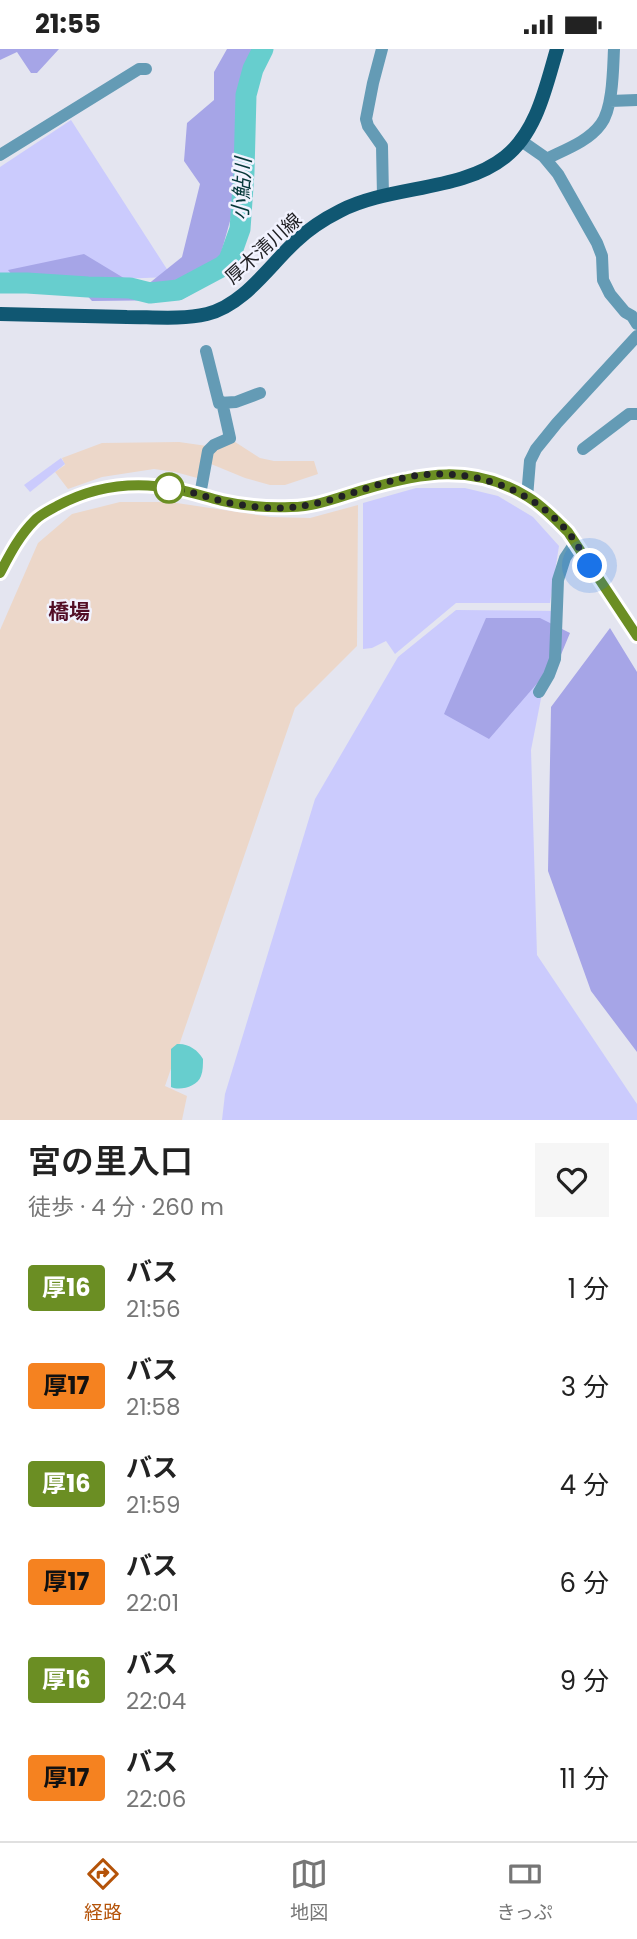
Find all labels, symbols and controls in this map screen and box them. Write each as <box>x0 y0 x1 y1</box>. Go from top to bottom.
text: 21:55 <box>35 6 101 42</box>
water label: 小鮎川 <box>225 155 258 221</box>
street label: 厚木清川線 <box>219 207 308 290</box>
unlabelled marker <box>154 473 184 503</box>
your location <box>572 548 607 583</box>
district label: 橋場 <box>48 597 90 626</box>
text: 宮の里入口 <box>28 1138 193 1185</box>
button: heart <box>535 1143 609 1217</box>
text: 徒歩 · 4 分 · 260 m <box>28 1191 224 1223</box>
text: バス <box>126 1254 178 1290</box>
text: 厚16 <box>42 1271 91 1304</box>
text: 1 分 <box>568 1271 609 1307</box>
text: 21:56 <box>126 1293 181 1325</box>
text: バス <box>126 1352 178 1388</box>
text: 厚17 <box>44 1369 89 1402</box>
text: 3 分 <box>561 1369 609 1405</box>
text: 21:58 <box>126 1391 180 1423</box>
text: バス <box>126 1450 178 1486</box>
text: 厚16 <box>42 1467 91 1500</box>
text: 4 分 <box>560 1467 609 1503</box>
text: 21:59 <box>126 1489 180 1521</box>
text: バス <box>126 1548 178 1584</box>
text: 厚17 <box>44 1565 89 1598</box>
text: 6 分 <box>560 1565 609 1601</box>
text: 22:01 <box>126 1587 179 1619</box>
text: バス <box>126 1646 178 1682</box>
text: 厚16 <box>42 1663 91 1696</box>
text: 9 分 <box>560 1663 609 1699</box>
text: 22:04 <box>126 1685 186 1717</box>
text: バス <box>126 1744 178 1780</box>
text: 厚17 <box>44 1761 89 1794</box>
text: 11 分 <box>559 1761 609 1797</box>
text: 22:06 <box>126 1783 186 1815</box>
tab: 経路 <box>84 1855 122 1927</box>
tab: 地図 <box>290 1855 328 1927</box>
tab: きっぷ <box>497 1855 553 1927</box>

